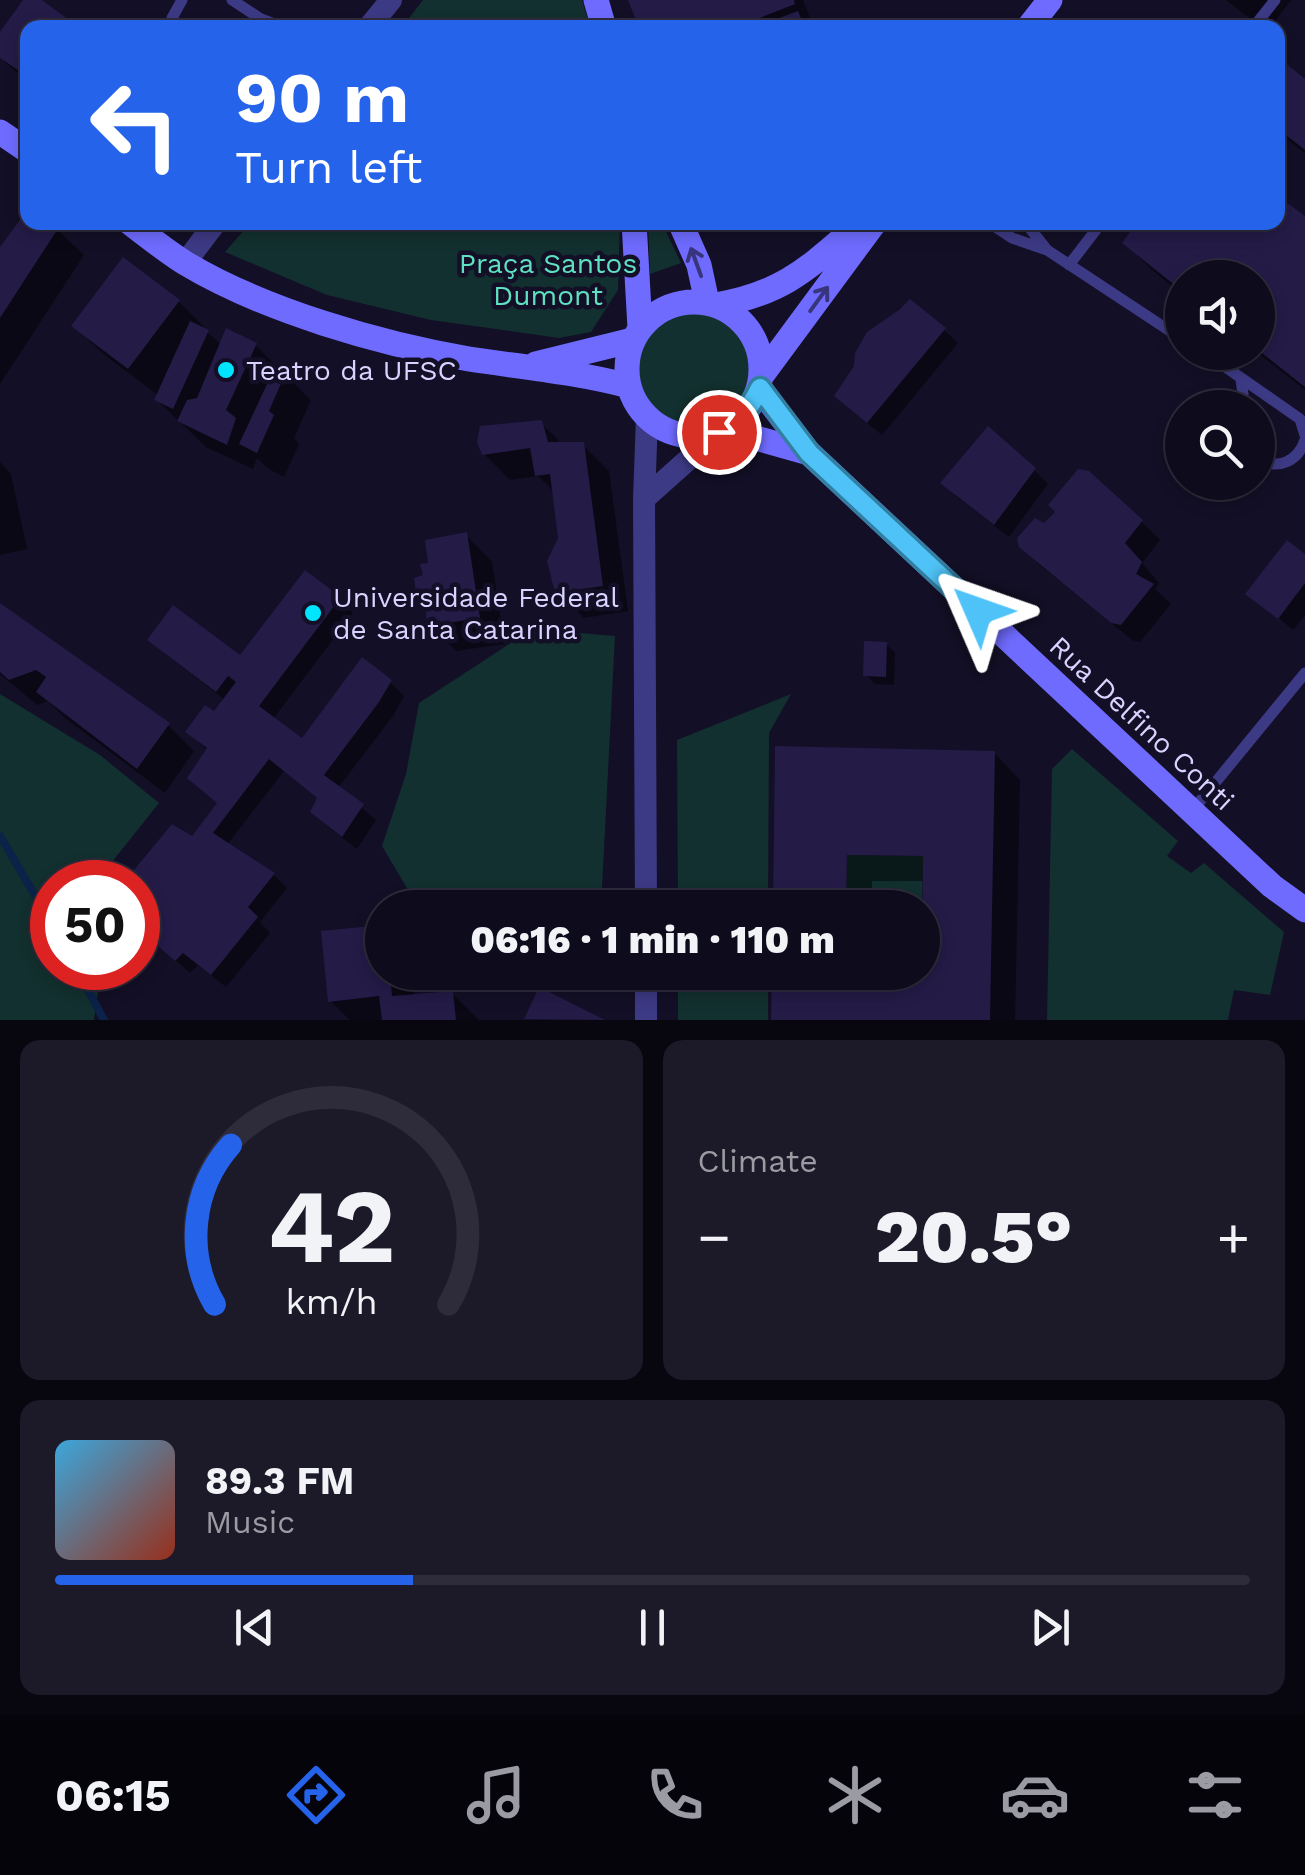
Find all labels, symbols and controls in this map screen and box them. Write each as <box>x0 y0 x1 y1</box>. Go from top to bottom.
text: 90 m <box>235 57 409 139</box>
icon: left <box>70 60 200 190</box>
text: Turn left <box>235 141 422 194</box>
park label: Praça Santos Dumont <box>459 247 637 312</box>
one-way arrow <box>686 247 704 278</box>
map controls <box>1165 260 1275 500</box>
button: sound <box>1165 260 1275 370</box>
one-way arrow <box>808 286 829 313</box>
place label: Teatro da UFSC <box>246 354 457 387</box>
marker: Teatro da UFSC <box>215 359 237 381</box>
pin <box>677 390 762 475</box>
button: search <box>1165 390 1275 500</box>
icon: arrive <box>692 405 747 460</box>
position arrow <box>926 559 1030 663</box>
place label: Universidade Federal de Santa Catarina <box>333 581 619 646</box>
marker: Universidade Federal de Santa Catarina <box>302 602 324 624</box>
street label: Rua Delfino Conti <box>1043 630 1241 817</box>
speed limit sign: 50 <box>30 860 160 990</box>
text: 06:16 · 1 min · 110 m <box>470 918 835 962</box>
text: Climate <box>698 1142 818 1180</box>
text: 42 <box>267 1165 395 1287</box>
text: 20.5° <box>875 1192 1073 1280</box>
text: − <box>698 1205 731 1269</box>
text: + <box>1217 1205 1250 1269</box>
text: km/h <box>285 1281 377 1323</box>
text: 89.3 FM <box>205 1459 354 1503</box>
text: Music <box>205 1503 295 1541</box>
icon: previous <box>227 1600 282 1655</box>
icon: pause <box>625 1600 680 1655</box>
icon: next <box>1023 1600 1078 1655</box>
icon: directions <box>281 1760 351 1830</box>
icon: music <box>461 1760 531 1830</box>
icon: phone <box>640 1760 710 1830</box>
icon: climate <box>820 1760 890 1830</box>
icon: car <box>1000 1760 1070 1830</box>
icon: filters <box>1180 1760 1250 1830</box>
text: 06:15 <box>55 1769 171 1822</box>

